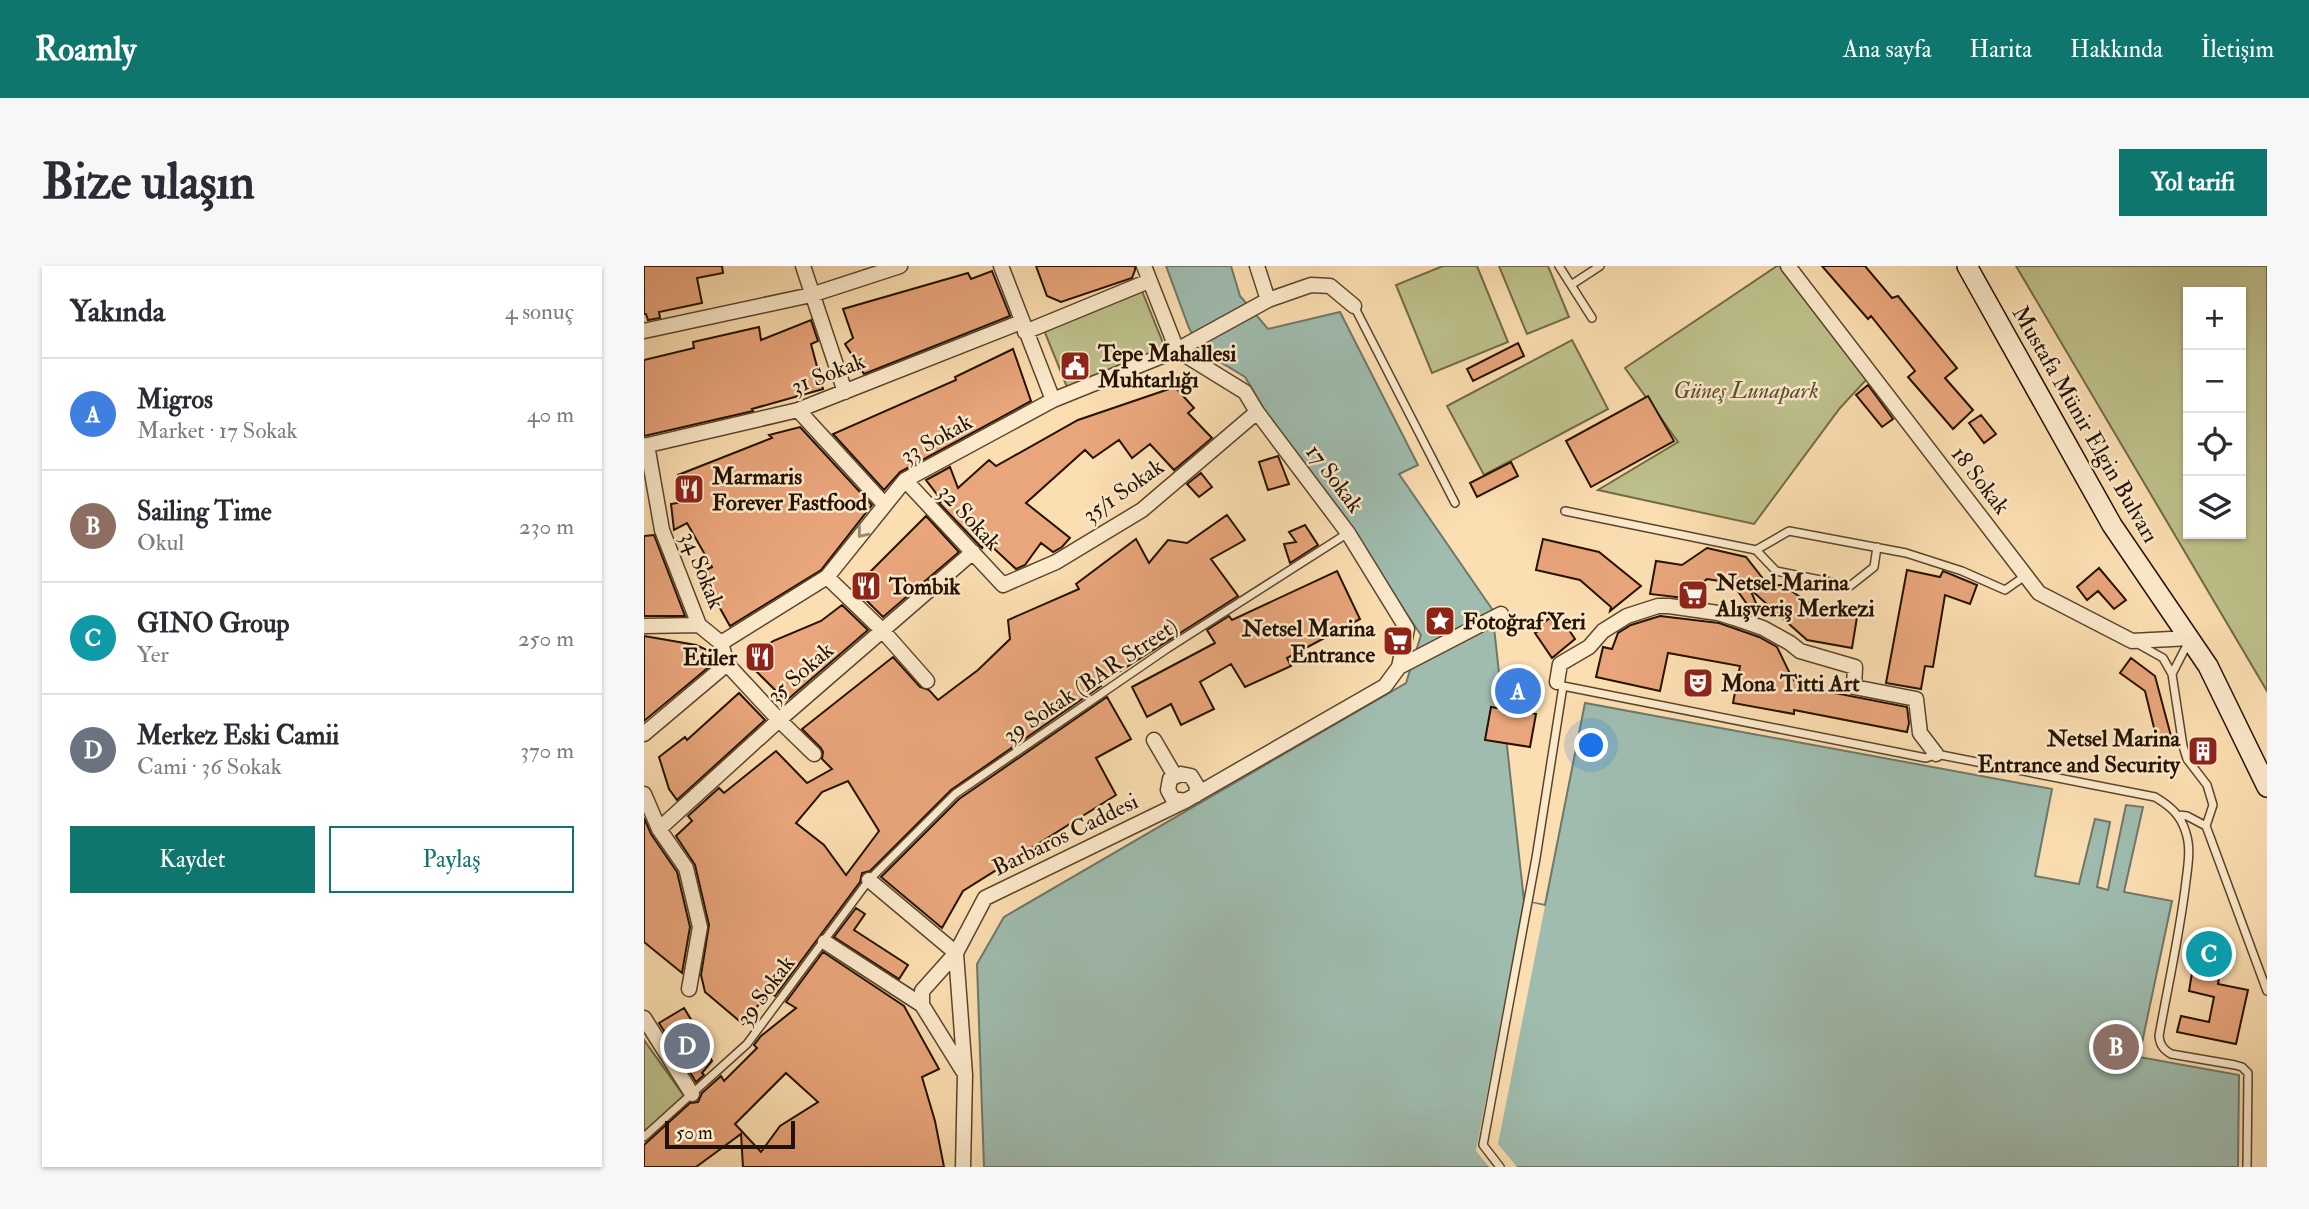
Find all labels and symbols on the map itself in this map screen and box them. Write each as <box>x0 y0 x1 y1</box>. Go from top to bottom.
street label: Mustafa Münir Elgin Bulvarı <box>2006 301 2165 548</box>
place label: Tepe Mahallesi Muhtarlığı <box>1097 339 1236 395</box>
street label: 31 Sokak <box>787 346 869 401</box>
public building icon: Tepe Mahallesi Muhtarlığı <box>1058 349 1092 383</box>
park label: Güneş Lunapark <box>1673 376 1819 405</box>
street label: 33 Sokak <box>895 407 977 470</box>
street label: 17 Sokak <box>1299 438 1370 518</box>
street label: 18 Sokak <box>1945 440 2016 520</box>
street label: 35/1 Sokak <box>1077 452 1170 529</box>
place label: Marmaris Forever Fastfood <box>711 462 868 517</box>
restaurant icon: Marmaris Forever Fastfood <box>672 472 706 506</box>
street label: 32 Sokak <box>932 478 1008 557</box>
one-way arrow <box>858 525 870 538</box>
street label: 34 Sokak <box>674 527 731 613</box>
place label: Netsel Marina Alışveriş Merkezi <box>1715 568 1875 623</box>
restaurant icon: Tombik <box>849 569 883 603</box>
place label: Tombik <box>888 572 961 601</box>
supermarket icon: Netsel Marina Alışveriş Merkezi <box>1676 578 1710 612</box>
place icon: Fotoğraf Yeri <box>1423 604 1457 638</box>
place label: Fotoğraf Yeri <box>1463 607 1586 637</box>
street label: 39 Sokak (BAR Street) <box>997 611 1183 750</box>
place label: Netsel Marina Entrance <box>1241 614 1377 669</box>
supermarket icon: Netsel Marina Entrance <box>1381 624 1415 658</box>
street label: 35 Sokak <box>761 636 840 709</box>
restaurant icon: Etiler <box>743 640 777 674</box>
place label: Etiler <box>683 643 737 672</box>
pin: A <box>1495 665 1541 717</box>
theatre icon: Mona Titti Art <box>1681 666 1715 700</box>
place label: Mona Titti Art <box>1720 669 1860 698</box>
place label: Netsel Marina Entrance and Security <box>1977 724 2182 780</box>
your location <box>1574 728 1608 762</box>
building icon: Netsel Marina Entrance and Security <box>2186 734 2220 768</box>
street label: Barbaros Caddesi <box>988 787 1143 882</box>
pin: C <box>2186 928 2232 980</box>
street label: 39 Sokak <box>730 949 801 1031</box>
pin: D <box>664 1020 710 1072</box>
pin: B <box>2093 1021 2139 1073</box>
scale bar <box>665 1118 794 1150</box>

